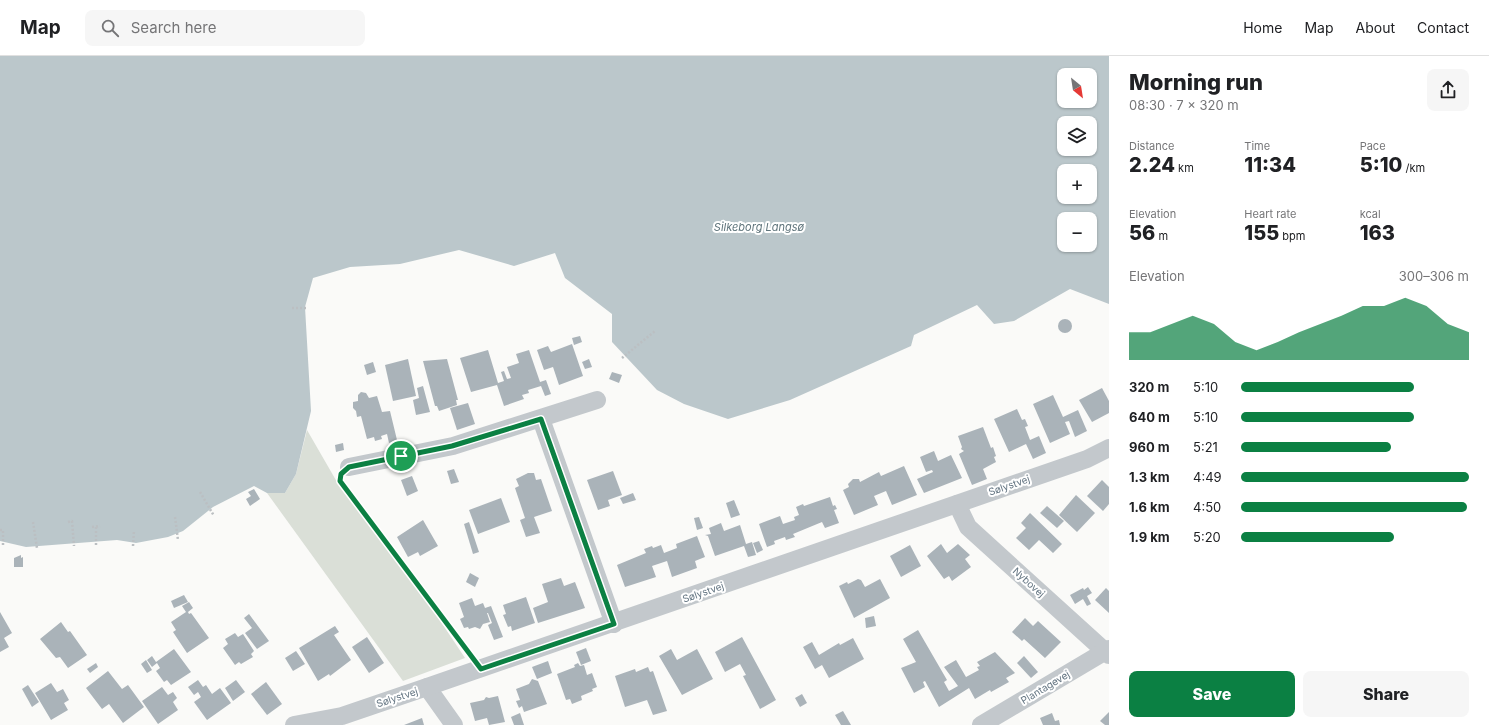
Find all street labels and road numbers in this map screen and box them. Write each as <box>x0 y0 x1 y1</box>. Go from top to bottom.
street label: Sølystvej <box>987 472 1031 498</box>
street label: Nybovej <box>1011 565 1047 599</box>
street label: Sølystvej <box>681 579 725 605</box>
street label: Plantagevej <box>1018 668 1072 706</box>
street label: Sølystvej <box>375 685 419 709</box>

